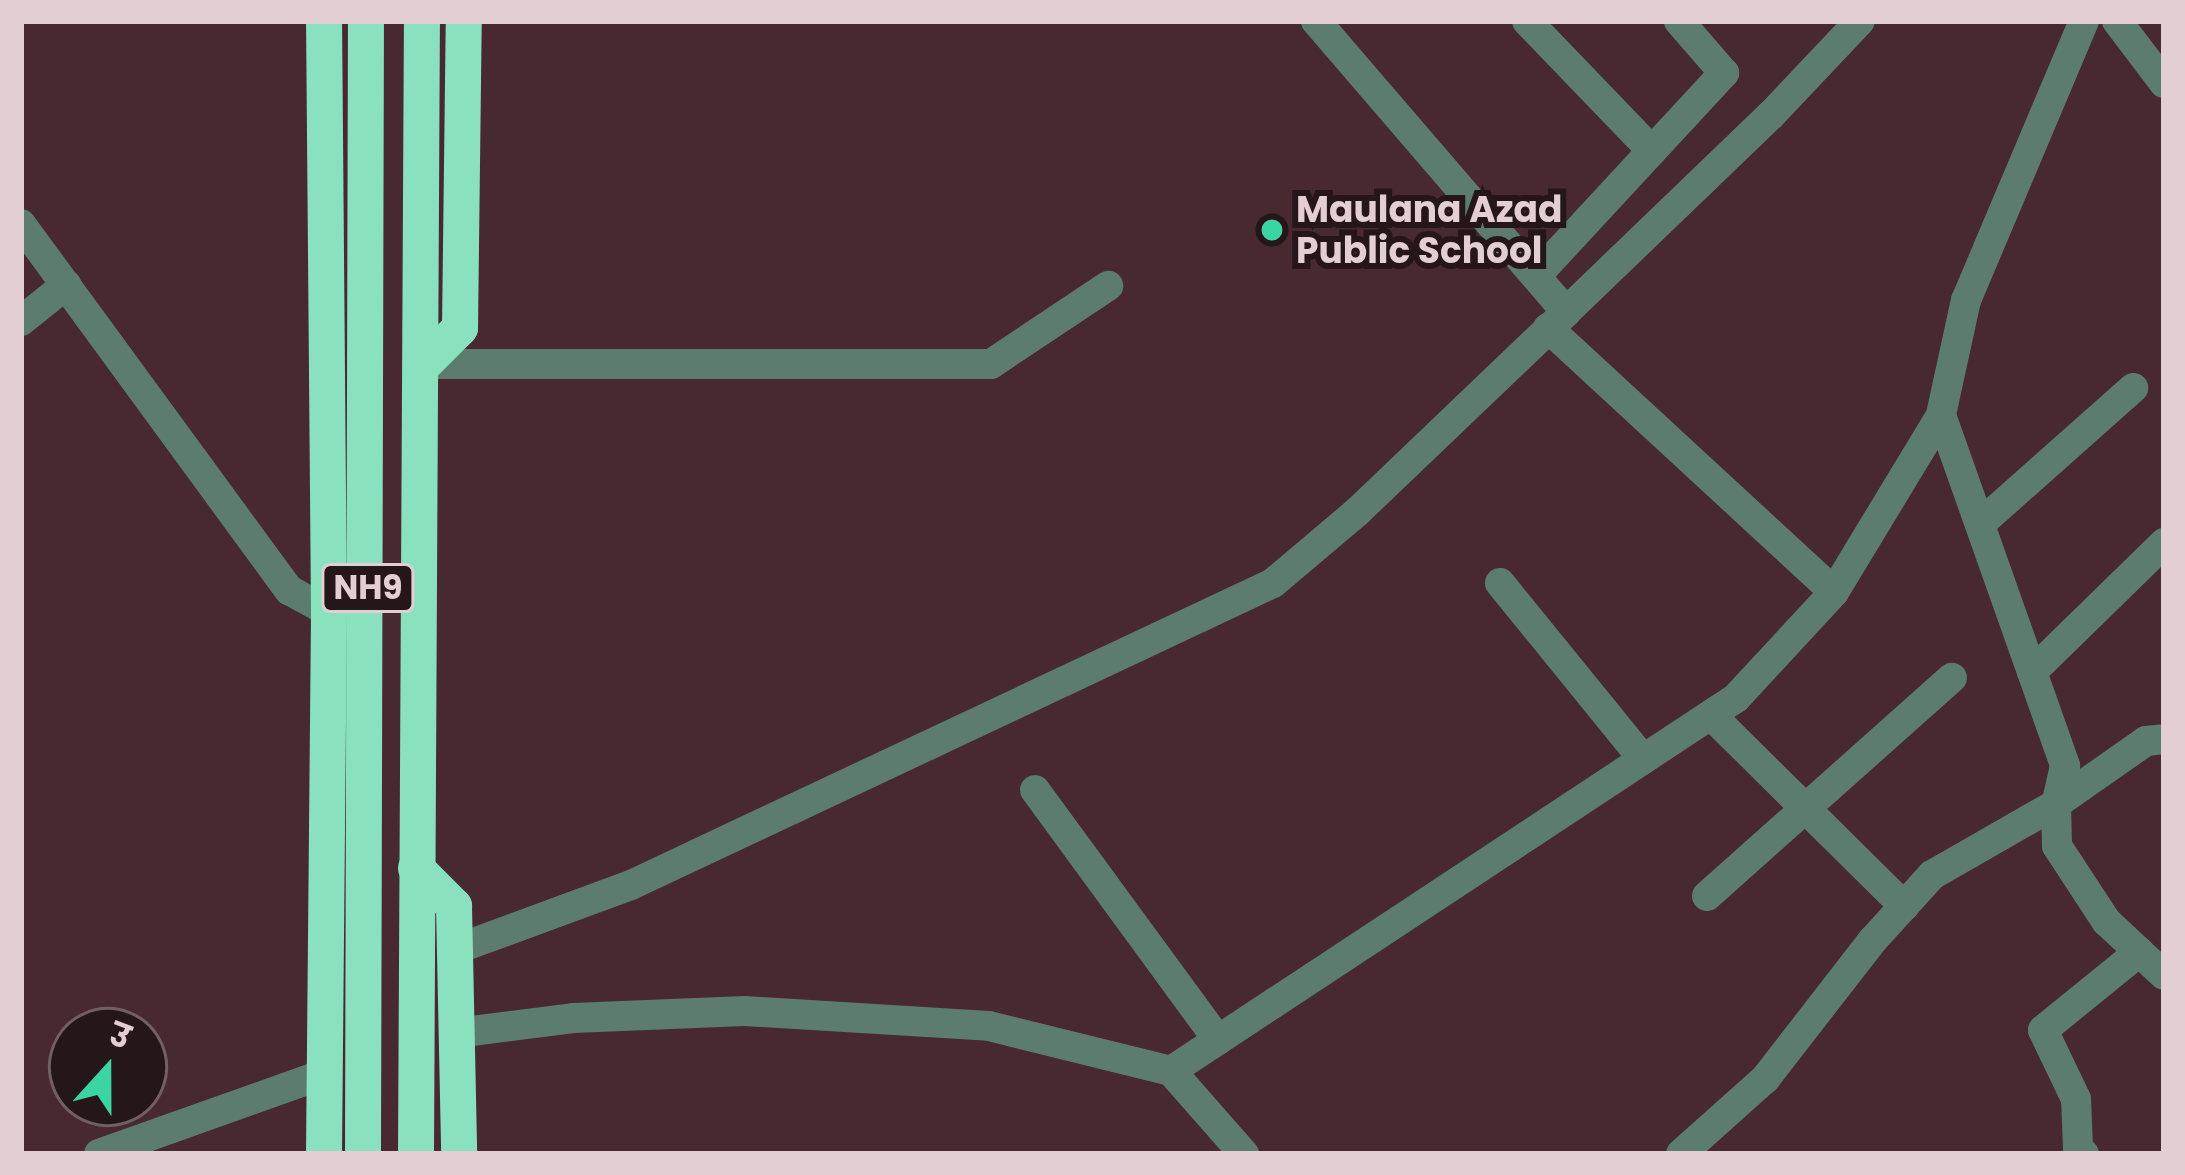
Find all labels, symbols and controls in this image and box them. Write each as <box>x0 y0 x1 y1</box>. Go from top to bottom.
place label: Maulana Azad Public School <box>1296 187 1562 272</box>
marker: Maulana Azad Public School <box>1259 217 1285 243</box>
road number: NH9 <box>320 561 416 615</box>
north arrow <box>48 1007 168 1127</box>
text: उ <box>103 1010 137 1061</box>

